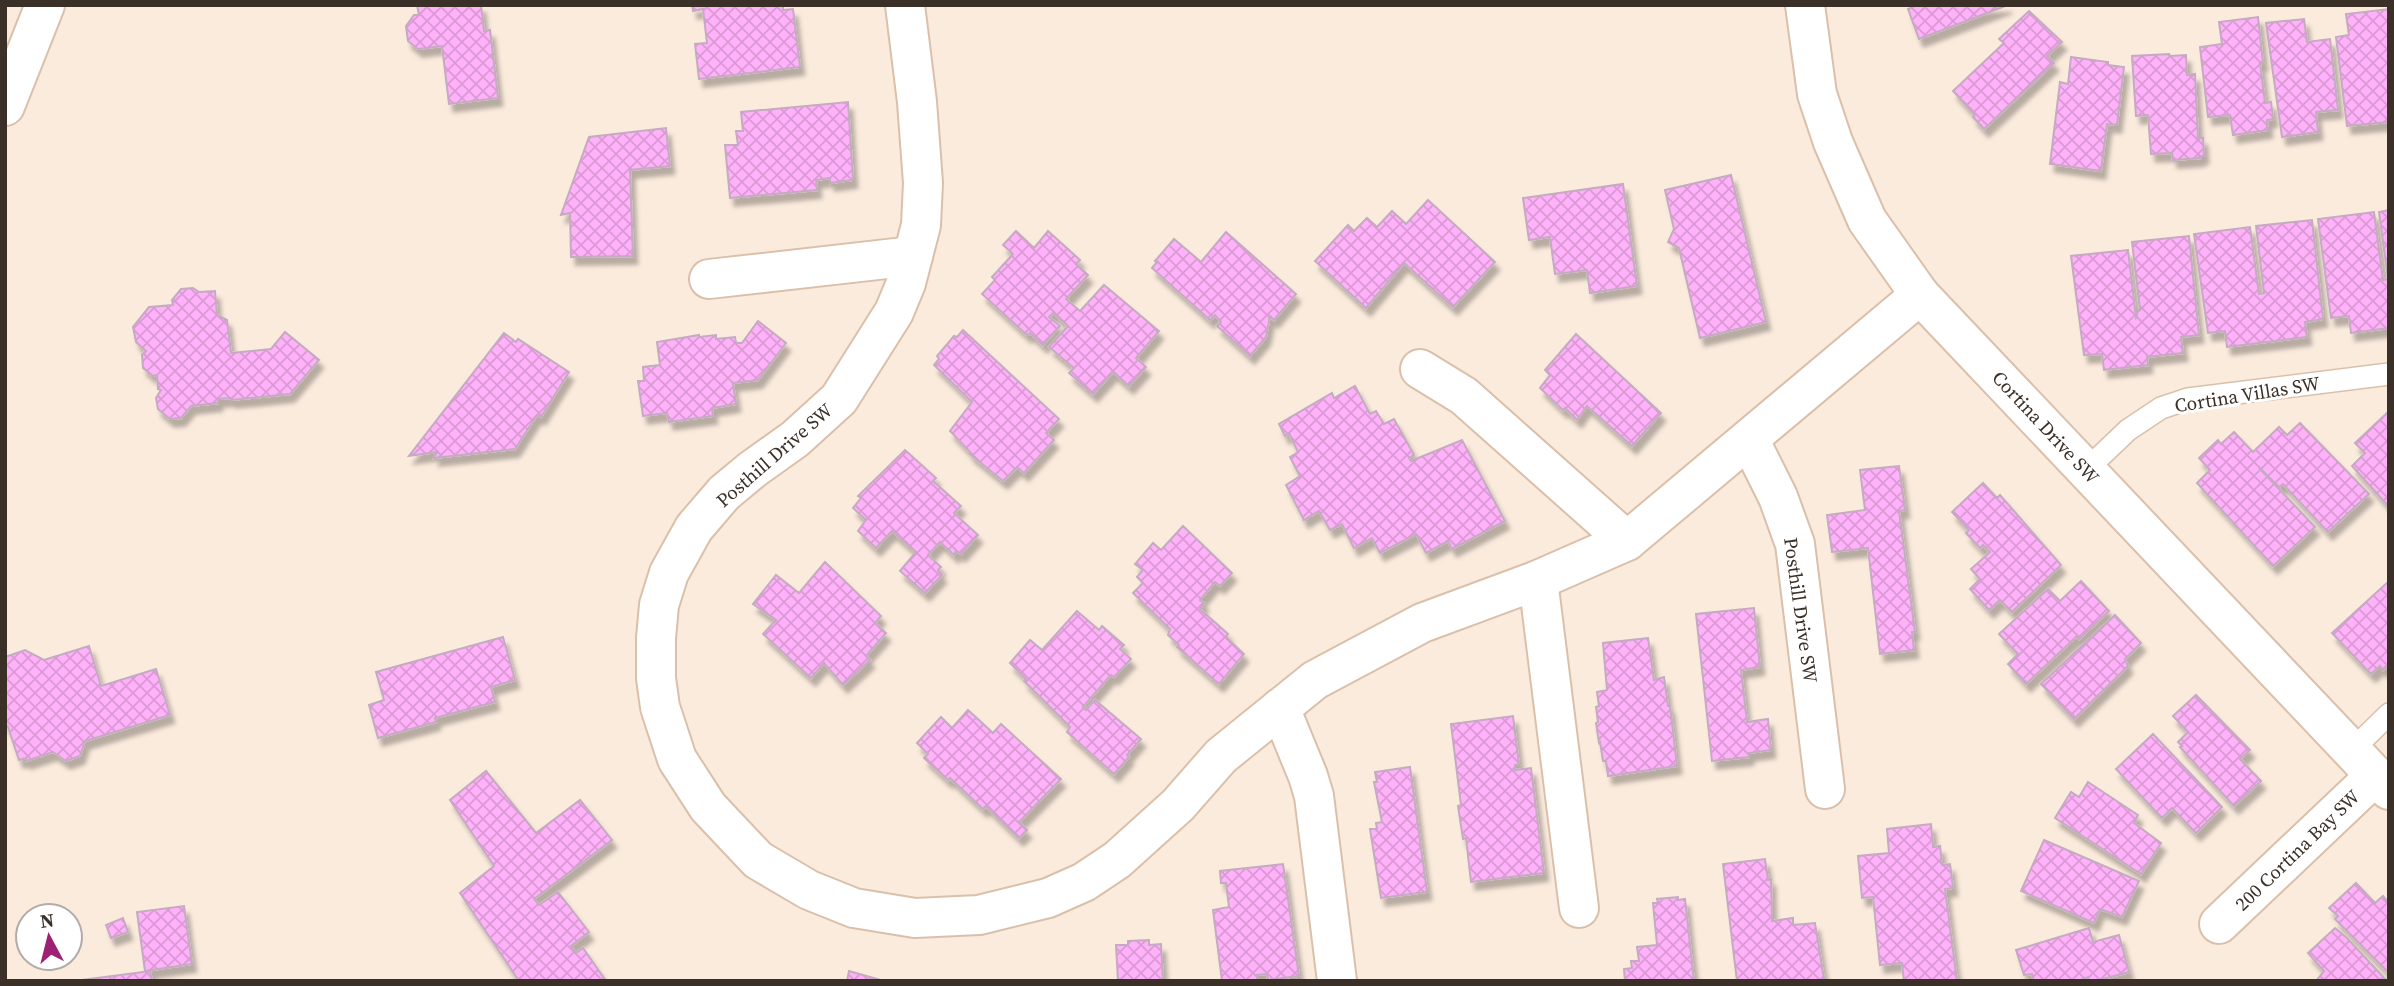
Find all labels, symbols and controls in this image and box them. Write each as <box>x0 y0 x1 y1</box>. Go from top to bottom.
street label: Cortina Drive SW <box>1987 365 2106 490</box>
street label: Cortina Villas SW <box>2173 370 2322 418</box>
street label: Posthill Drive SW <box>710 397 838 513</box>
street label: Posthill Drive SW <box>1778 536 1824 685</box>
street label: 200 Cortina Bay SW <box>2229 783 2366 916</box>
north arrow <box>14 902 84 972</box>
text: N <box>38 906 56 934</box>

